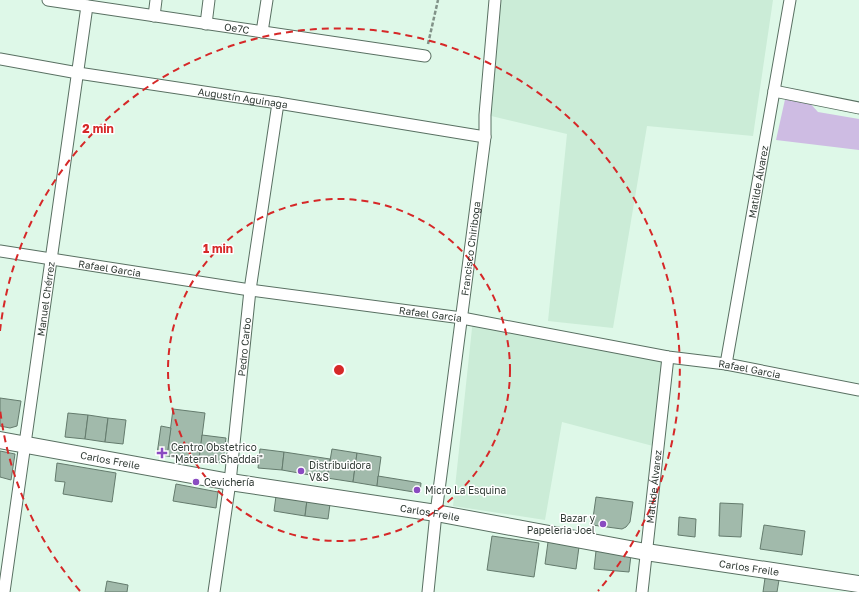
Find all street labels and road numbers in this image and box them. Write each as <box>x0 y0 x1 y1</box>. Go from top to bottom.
street label: Oe7C <box>224 20 251 36</box>
street label: Augustín Aguinaga <box>197 85 289 111</box>
street label: Matilde Álvarez <box>746 144 770 219</box>
street label: Francisco Chiriboga <box>458 201 483 297</box>
street label: Rafael Garcia <box>77 257 142 279</box>
street label: Manuel Chérrez <box>34 261 57 337</box>
street label: Rafael Garcia <box>398 304 463 324</box>
street label: Pedro Carbo <box>235 317 253 377</box>
street label: Rafael Garcia <box>718 357 782 381</box>
street label: Carlos Freile <box>79 449 141 471</box>
street label: Matilde Álvarez <box>644 449 664 524</box>
street label: Carlos Freile <box>399 502 461 523</box>
street label: Carlos Freile <box>718 557 780 578</box>

